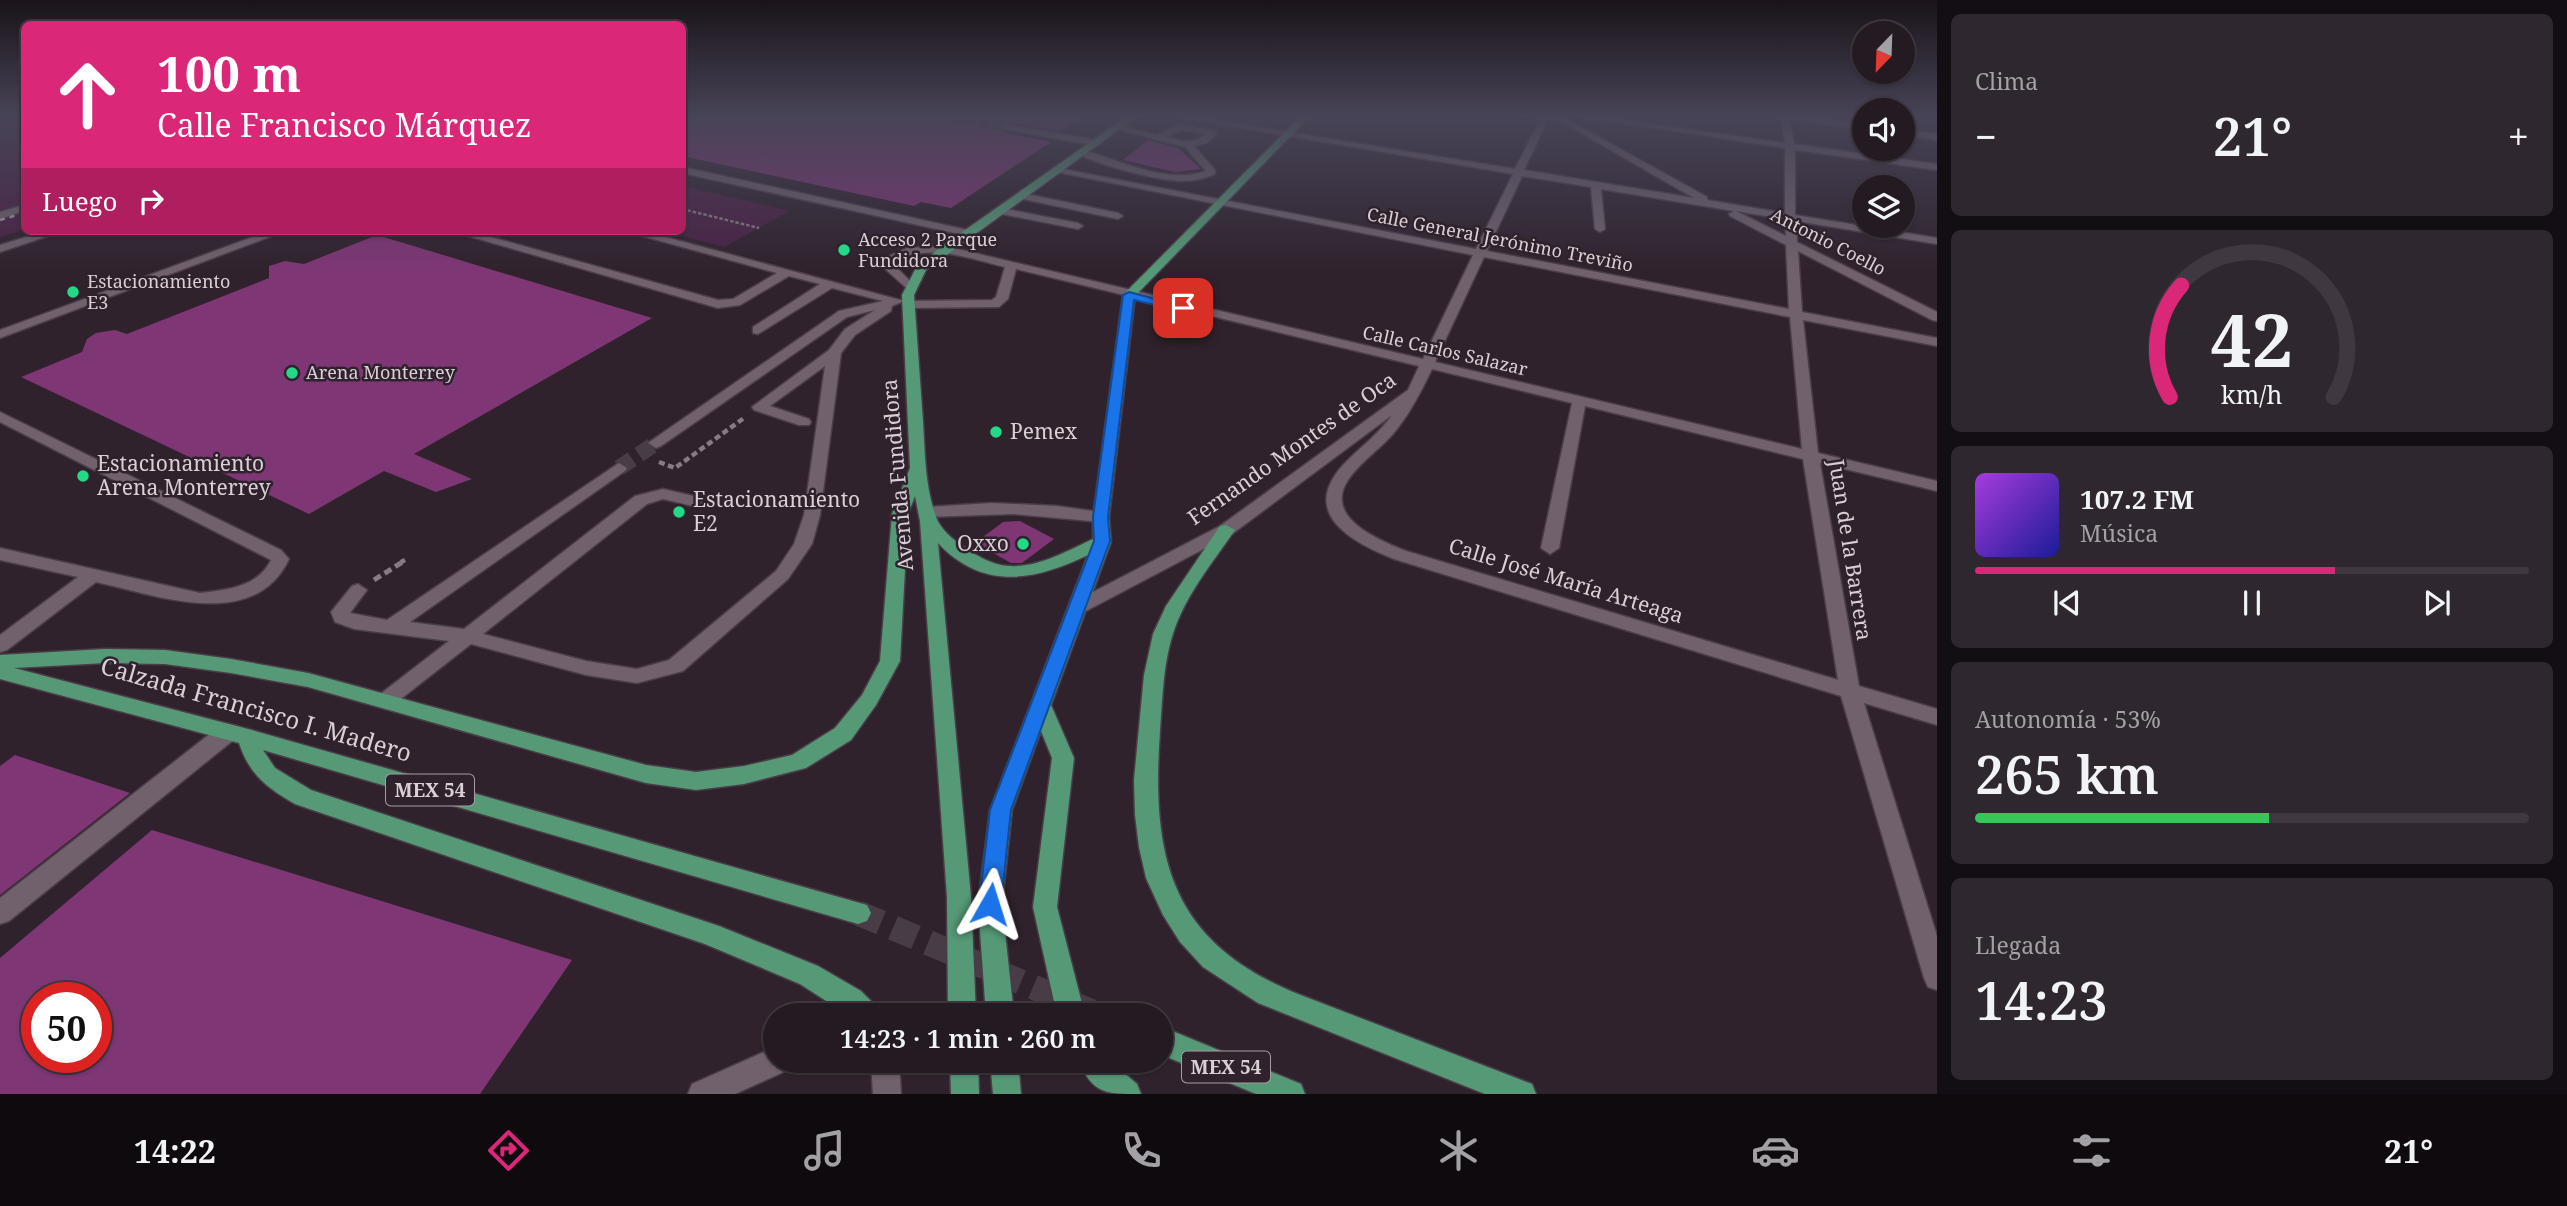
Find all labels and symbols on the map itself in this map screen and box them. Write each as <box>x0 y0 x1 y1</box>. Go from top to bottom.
north arrow <box>1852 21 1914 84</box>
street label: Calle General Jerónimo Treviño <box>1365 201 1635 277</box>
street label: Antonio Coello <box>1767 202 1890 280</box>
place label: Acceso 2 Parque Fundidora <box>858 227 997 272</box>
marker: Acceso 2 Parque Fundidora <box>836 242 852 258</box>
place label: Estacionamiento E3 <box>87 269 230 314</box>
pin <box>1153 278 1213 338</box>
marker: Estacionamiento E3 <box>65 284 81 300</box>
street label: Calle Carlos Salazar <box>1360 319 1531 381</box>
place label: Arena Monterrey <box>306 360 456 384</box>
marker: Arena Monterrey <box>284 365 300 381</box>
street label: Fernando Montes de Oca <box>1182 365 1401 531</box>
street label: Avenida Fundidora <box>875 378 919 572</box>
place label: Pemex <box>1010 417 1078 445</box>
marker: Pemex <box>988 424 1004 440</box>
place label: Estacionamiento Arena Monterrey <box>97 449 271 501</box>
street label: Juan de la Barrera <box>1823 456 1879 642</box>
marker: Estacionamiento Arena Monterrey <box>75 468 91 484</box>
place label: Estacionamiento E2 <box>693 485 860 537</box>
marker: Estacionamiento E2 <box>671 504 687 520</box>
place label: Oxxo <box>957 529 1009 557</box>
street label: Calle José María Arteaga <box>1446 531 1687 629</box>
marker: Oxxo <box>1015 536 1031 552</box>
street label: Calzada Francisco I. Madero <box>97 648 416 769</box>
road number: MEX 54 <box>386 775 474 806</box>
position arrow <box>953 867 1027 941</box>
speed limit sign: 50 <box>21 982 112 1073</box>
road number: MEX 54 <box>1182 1051 1270 1082</box>

